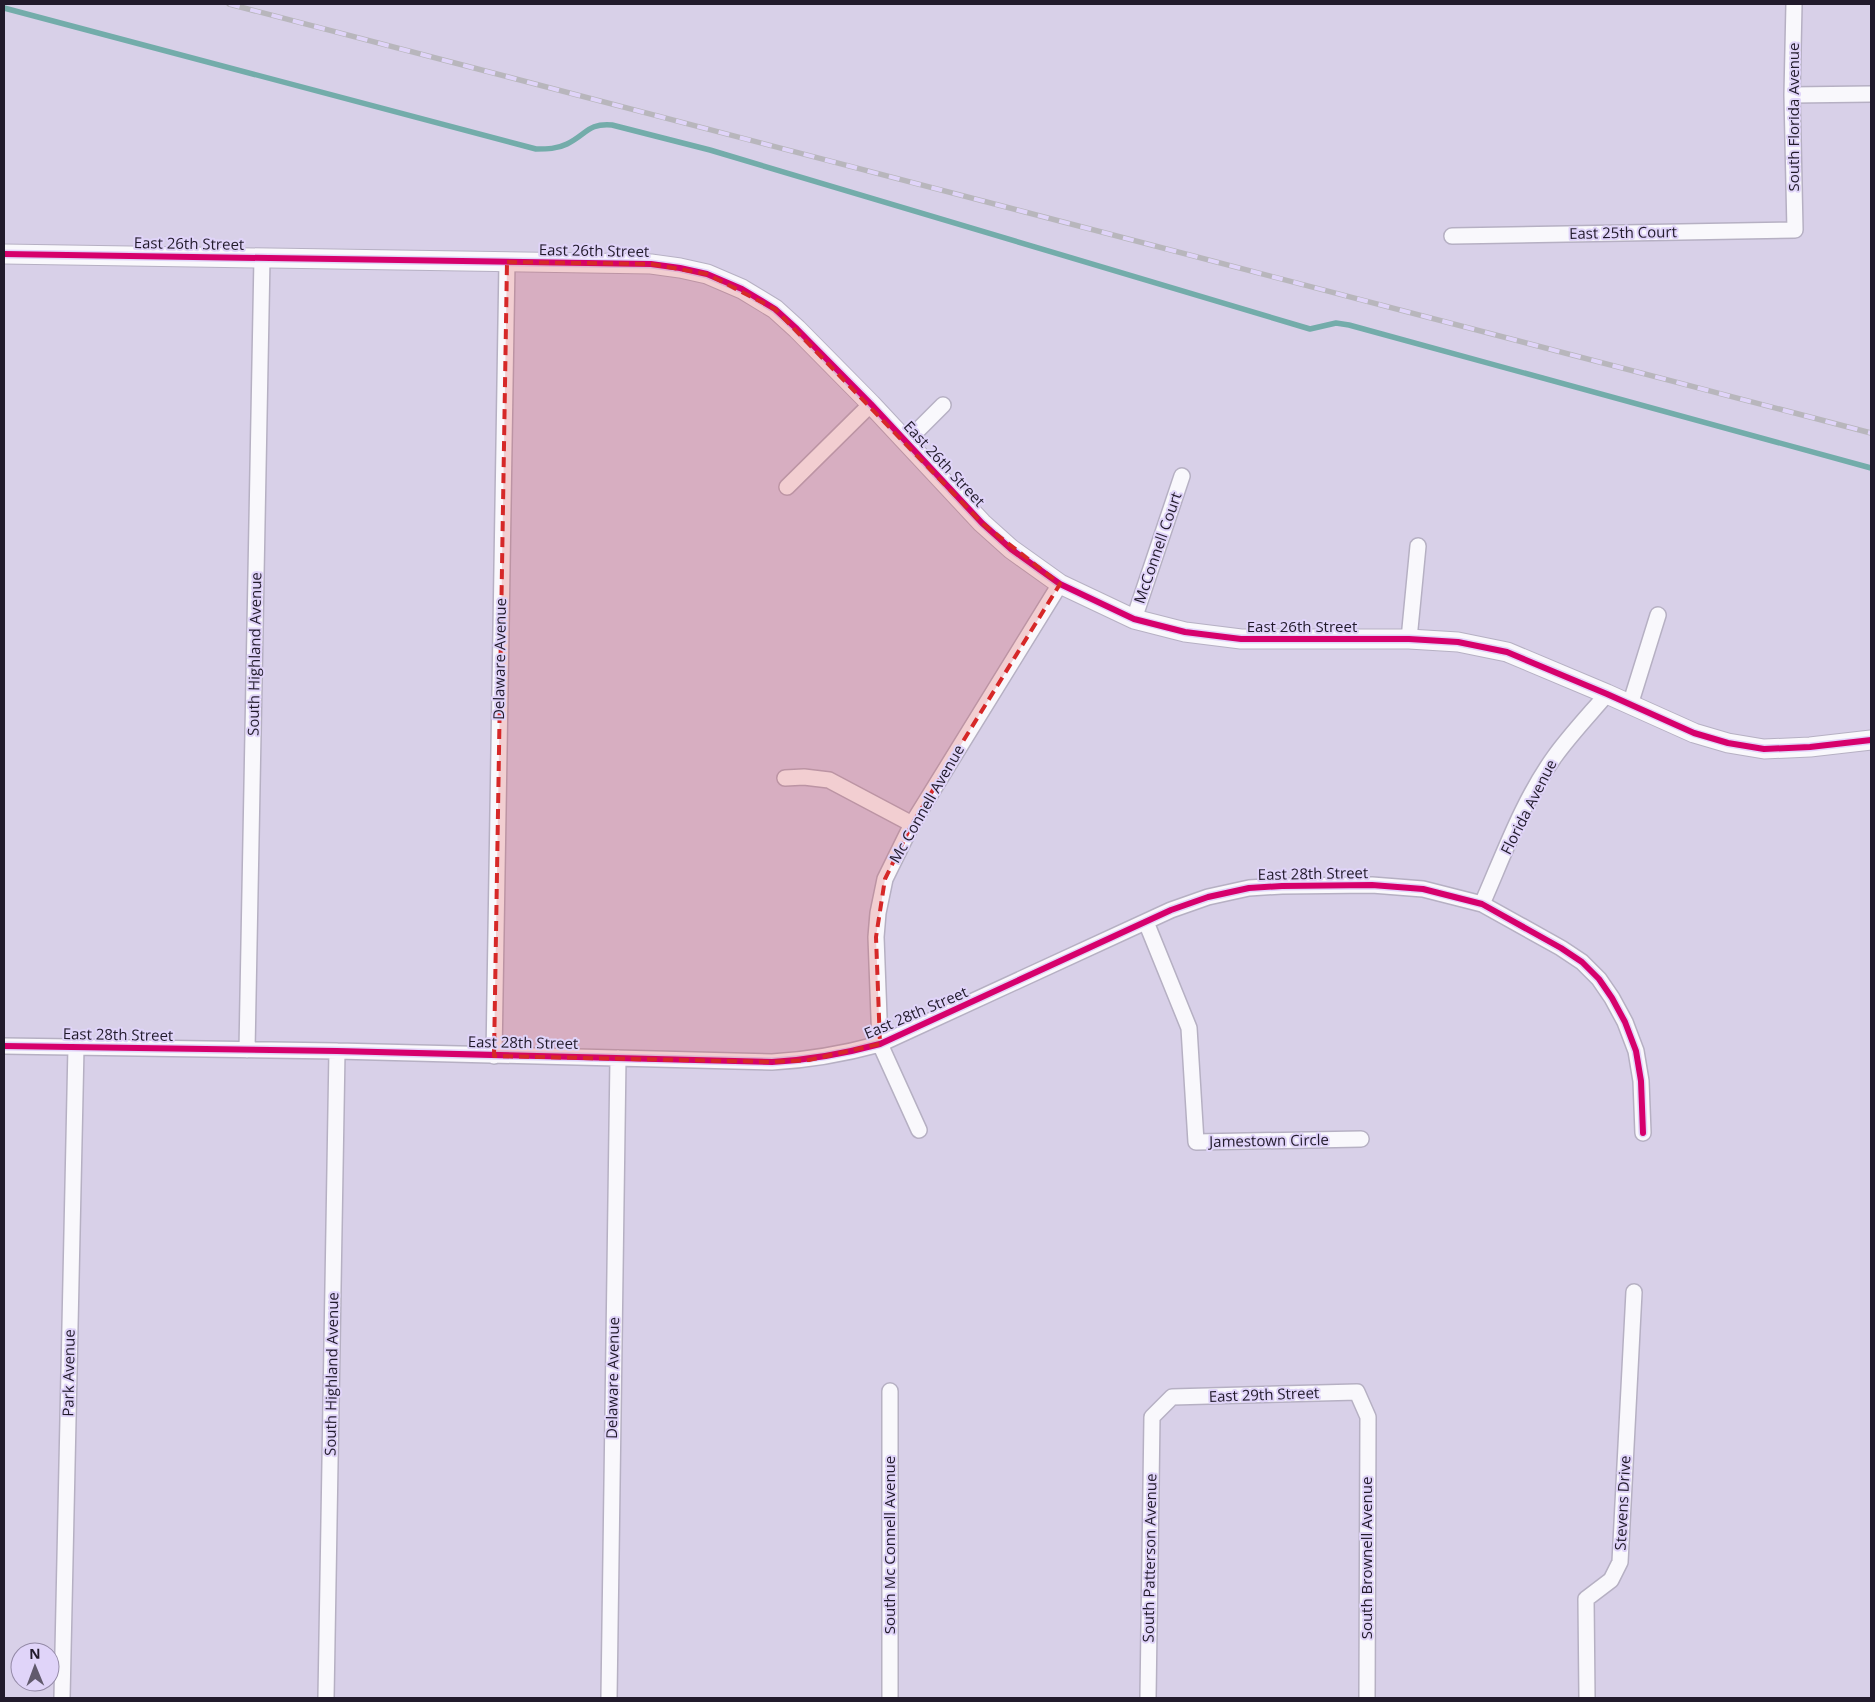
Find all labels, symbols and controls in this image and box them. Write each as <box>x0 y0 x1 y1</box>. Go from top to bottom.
street label: South Florida Avenue <box>1783 43 1803 192</box>
street label: East 25th Court <box>1569 221 1677 243</box>
street label: East 26th Street <box>134 232 244 254</box>
street label: East 26th Street <box>539 239 649 261</box>
street label: East 26th Street <box>900 416 990 511</box>
street label: McConnell Court <box>1129 489 1185 606</box>
street label: South Highland Avenue <box>243 572 265 736</box>
street label: Delaware Avenue <box>488 598 510 720</box>
street label: East 26th Street <box>1247 616 1357 636</box>
street label: Mc Connell Avenue <box>884 741 968 866</box>
street label: Florida Avenue <box>1496 756 1561 857</box>
street label: East 28th Street <box>1258 862 1368 884</box>
street label: East 28th Street <box>861 981 970 1043</box>
street label: East 28th Street <box>63 1023 173 1045</box>
street label: East 28th Street <box>468 1031 578 1053</box>
street label: Jamestown Circle <box>1207 1129 1329 1151</box>
street label: South Highland Avenue <box>320 1292 342 1456</box>
street label: Delaware Avenue <box>601 1317 623 1439</box>
street label: Park Avenue <box>57 1329 79 1417</box>
street label: East 29th Street <box>1208 1382 1320 1406</box>
street label: Stevens Drive <box>1610 1455 1634 1551</box>
street label: South Mc Connell Avenue <box>879 1456 899 1634</box>
street label: South Patterson Avenue <box>1138 1473 1160 1643</box>
street label: South Brownell Avenue <box>1356 1477 1376 1639</box>
north arrow <box>10 1642 60 1692</box>
text: N <box>29 1644 41 1663</box>

